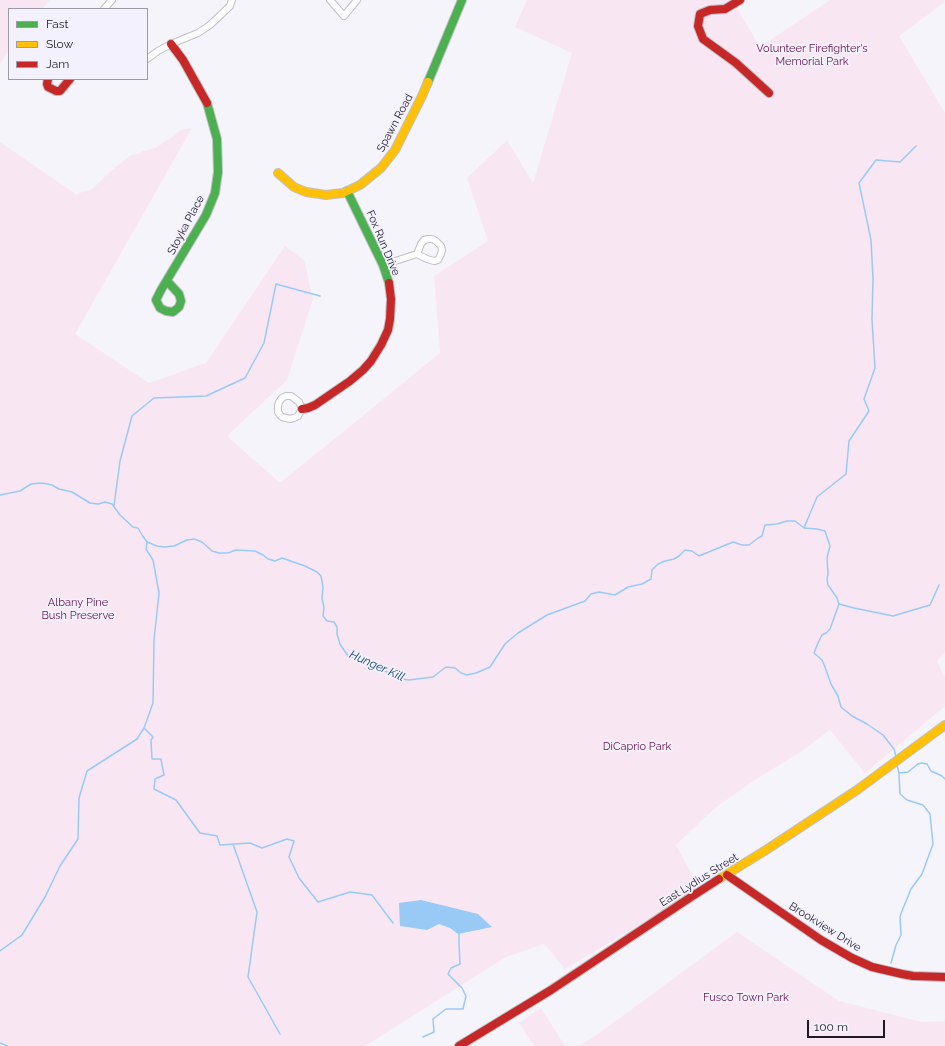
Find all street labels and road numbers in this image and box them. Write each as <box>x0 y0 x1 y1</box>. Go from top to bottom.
street label: Spawn Road <box>374 92 416 154</box>
street label: Stoyka Place <box>165 193 207 257</box>
street label: Fox Run Drive <box>363 208 403 278</box>
street label: East Lydius Street <box>657 851 741 909</box>
street label: Brookview Drive <box>787 900 863 954</box>

